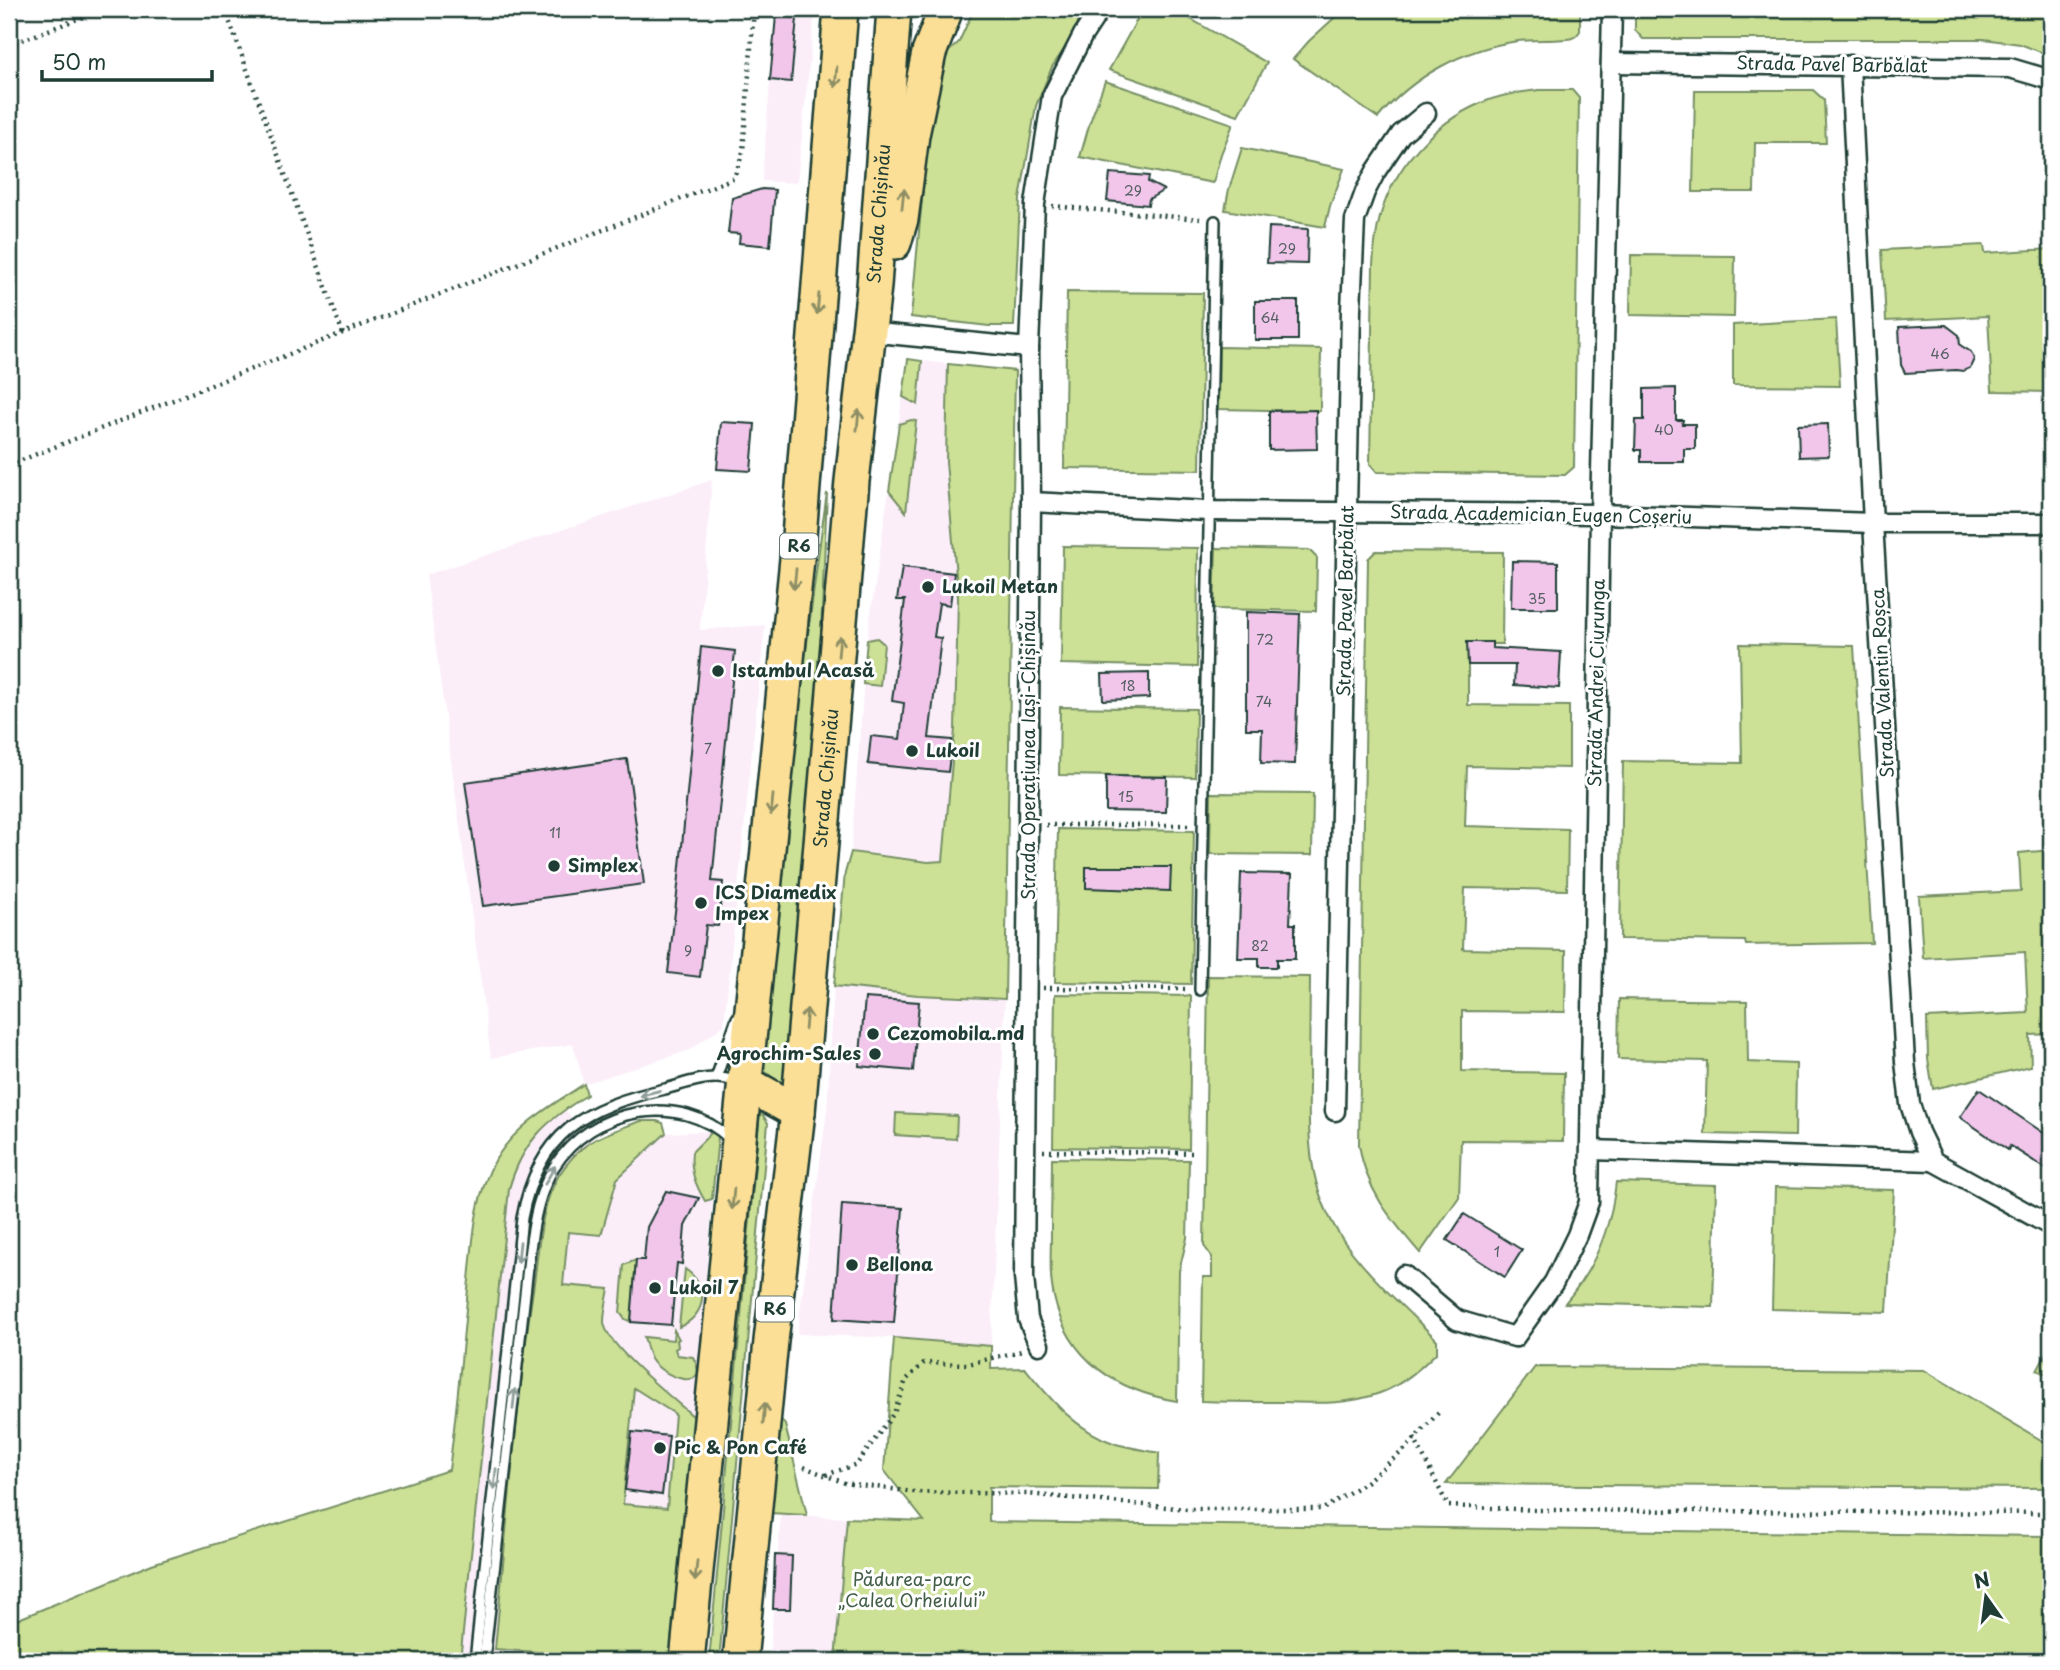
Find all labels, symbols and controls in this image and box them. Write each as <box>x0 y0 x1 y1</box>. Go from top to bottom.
scale bar <box>42 38 212 82</box>
text: 50 m <box>52 45 106 77</box>
street label: Strada Pavel Barbălat <box>1736 48 1928 79</box>
one-way arrow <box>829 65 842 88</box>
street label: Strada Chișinău <box>859 143 896 284</box>
house number: 29 <box>1124 180 1142 201</box>
one-way arrow <box>897 188 910 211</box>
house number: 29 <box>1278 238 1296 259</box>
one-way arrow <box>811 292 824 314</box>
house number: 64 <box>1260 307 1280 328</box>
house number: 46 <box>1930 343 1950 364</box>
one-way arrow <box>852 409 865 431</box>
house number: 40 <box>1654 419 1674 440</box>
street label: Strada Academician Eugen Coșeriu <box>1390 497 1692 530</box>
street label: Strada Pavel Barbălat <box>1329 505 1360 697</box>
road number: R6 <box>780 534 818 558</box>
one-way arrow <box>789 567 802 590</box>
place label: Lukoil Metan <box>942 572 1058 599</box>
street label: Strada Andrei Ciurunga <box>1580 578 1611 787</box>
marker: Lukoil Metan <box>920 579 936 595</box>
street label: Strada Valentin Roșca <box>1863 587 1900 779</box>
house number: 35 <box>1528 588 1546 609</box>
street label: Strada Operațiunea Iași-Chișinău <box>1014 610 1041 900</box>
house number: 72 <box>1256 629 1274 650</box>
one-way arrow <box>833 635 846 658</box>
place label: Istambul Acasă <box>732 656 875 683</box>
marker: Istambul Acasă <box>710 663 726 679</box>
house number: 18 <box>1120 675 1136 696</box>
house number: 74 <box>1256 691 1272 712</box>
street label: Strada Chișinău <box>806 707 844 849</box>
place label: Lukoil <box>926 736 980 763</box>
house number: 7 <box>704 738 712 759</box>
marker: Lukoil <box>904 743 920 759</box>
house number: 15 <box>1118 786 1134 807</box>
one-way arrow <box>765 794 778 816</box>
house number: 11 <box>549 822 561 843</box>
place label: Simplex <box>568 851 638 878</box>
marker: Simplex <box>546 858 562 874</box>
place label: ICS Diamedix Impex <box>715 878 836 926</box>
marker: ICS Diamedix Impex <box>693 895 709 911</box>
house number: 82 <box>1251 935 1269 956</box>
house number: 9 <box>684 940 692 961</box>
one-way arrow <box>800 1008 813 1031</box>
place label: Cezomobila.md <box>887 1019 1024 1046</box>
marker: Cezomobila.md <box>865 1026 881 1042</box>
place label: Agrochim-Sales <box>717 1039 861 1066</box>
marker: Agrochim-Sales <box>867 1046 883 1062</box>
one-way arrow <box>639 1087 661 1100</box>
one-way arrow <box>543 1166 557 1186</box>
one-way arrow <box>726 1187 739 1210</box>
one-way arrow <box>512 1241 525 1263</box>
house number: 1 <box>1494 1241 1500 1262</box>
place label: Bellona <box>866 1250 933 1277</box>
marker: Bellona <box>844 1257 860 1273</box>
place label: Lukoil 7 <box>669 1273 739 1300</box>
marker: Lukoil 7 <box>647 1280 663 1296</box>
road number: R6 <box>756 1296 794 1322</box>
one-way arrow <box>507 1388 520 1410</box>
one-way arrow <box>758 1403 771 1425</box>
place label: Pic & Pon Café <box>674 1433 807 1460</box>
marker: Pic & Pon Café <box>652 1440 668 1456</box>
one-way arrow <box>488 1467 501 1490</box>
one-way arrow <box>689 1559 702 1581</box>
north arrow <box>1952 1562 2022 1632</box>
text: N <box>1971 1564 1992 1595</box>
park label: Pădurea-parc „Calea Orheiului” <box>839 1565 985 1613</box>

